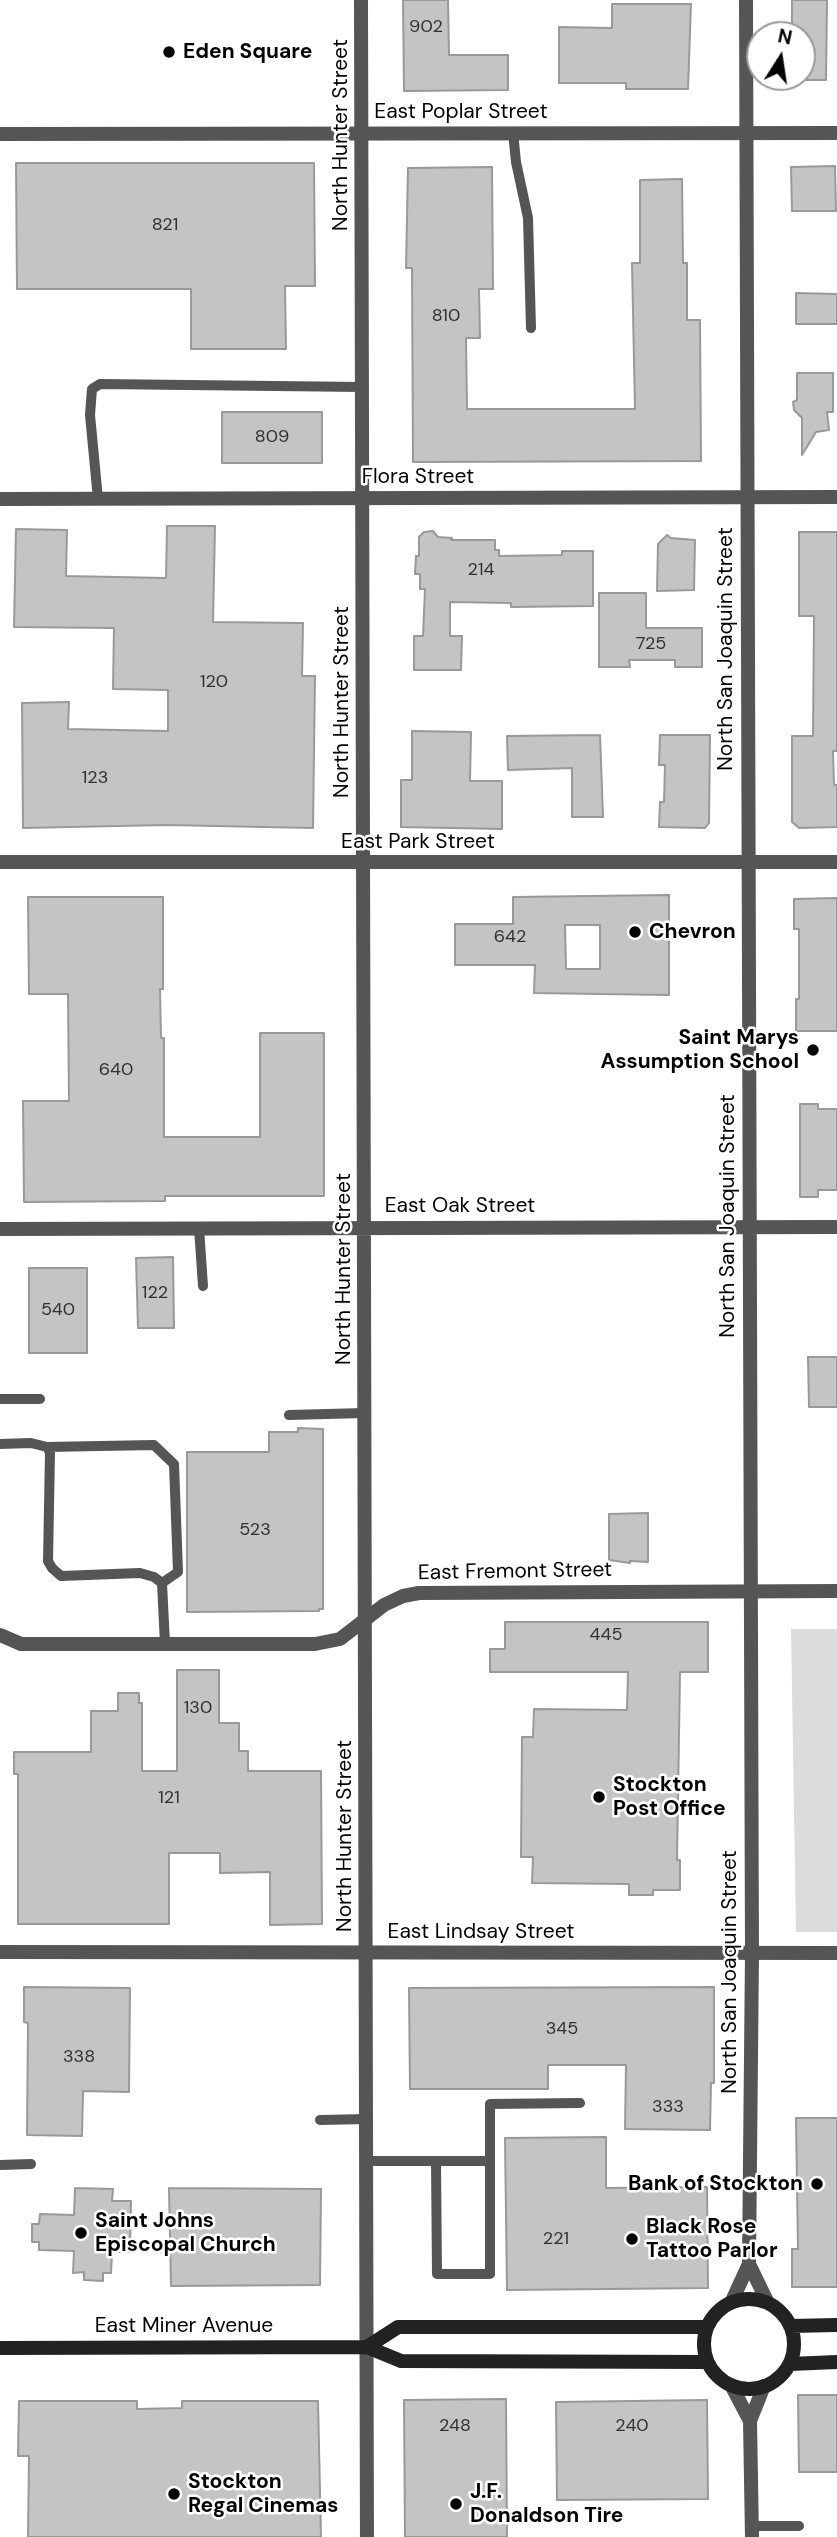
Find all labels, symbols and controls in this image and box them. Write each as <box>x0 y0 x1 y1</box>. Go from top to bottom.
house number: 902 <box>409 16 443 38</box>
north arrow <box>746 21 816 91</box>
text: N <box>776 23 794 51</box>
place label: Eden Square <box>183 39 312 65</box>
street label: North Hunter Street <box>328 39 354 231</box>
marker: Eden Square <box>161 44 177 60</box>
street label: East Poplar Street <box>374 99 548 125</box>
house number: 821 <box>152 214 178 236</box>
house number: 810 <box>432 305 460 327</box>
house number: 809 <box>255 426 289 448</box>
street label: Flora Street <box>362 464 474 490</box>
street label: North San Joaquin Street <box>713 527 739 771</box>
house number: 214 <box>468 559 494 581</box>
street label: North Hunter Street <box>329 606 355 798</box>
house number: 725 <box>636 633 666 655</box>
house number: 120 <box>200 671 228 693</box>
house number: 123 <box>82 767 108 789</box>
street label: East Park Street <box>341 829 495 855</box>
place label: Chevron <box>649 919 736 945</box>
marker: Chevron <box>627 924 643 940</box>
house number: 642 <box>494 926 526 948</box>
place label: Saint Marys Assumption School <box>601 1025 799 1075</box>
marker: Saint Marys Assumption School <box>805 1042 821 1058</box>
house number: 640 <box>99 1059 133 1081</box>
street label: North San Joaquin Street <box>715 1094 741 1338</box>
street label: North Hunter Street <box>331 1173 357 1365</box>
street label: East Oak Street <box>385 1193 535 1219</box>
house number: 122 <box>142 1282 168 1304</box>
house number: 540 <box>41 1299 75 1321</box>
house number: 523 <box>239 1519 271 1541</box>
street label: East Fremont Street <box>418 1558 612 1586</box>
house number: 445 <box>590 1624 622 1646</box>
house number: 130 <box>184 1697 212 1719</box>
street label: North Hunter Street <box>332 1740 358 1932</box>
place label: Stockton Post Office <box>613 1772 726 1822</box>
house number: 121 <box>158 1787 180 1809</box>
marker: Stockton Post Office <box>591 1789 607 1805</box>
street label: North San Joaquin Street <box>717 1850 743 2094</box>
street label: East Lindsay Street <box>388 1919 574 1945</box>
house number: 345 <box>546 2018 578 2040</box>
house number: 338 <box>63 2046 95 2068</box>
house number: 333 <box>652 2096 684 2118</box>
place label: Bank of Stockton <box>628 2171 803 2197</box>
marker: Bank of Stockton <box>809 2176 825 2192</box>
place label: Saint Johns Episcopal Church <box>95 2208 276 2258</box>
place label: Black Rose Tattoo Parlor <box>646 2214 777 2264</box>
marker: Saint Johns Episcopal Church <box>73 2225 89 2241</box>
house number: 221 <box>543 2228 569 2250</box>
marker: Black Rose Tattoo Parlor <box>624 2231 640 2247</box>
street label: East Miner Avenue <box>95 2313 273 2339</box>
house number: 248 <box>439 2415 471 2437</box>
house number: 240 <box>615 2415 649 2437</box>
place label: Stockton Regal Cinemas <box>188 2469 338 2519</box>
place label: J.F. Donaldson Tire <box>470 2479 624 2529</box>
marker: Stockton Regal Cinemas <box>166 2486 182 2502</box>
marker: J.F. Donaldson Tire <box>448 2496 464 2512</box>

